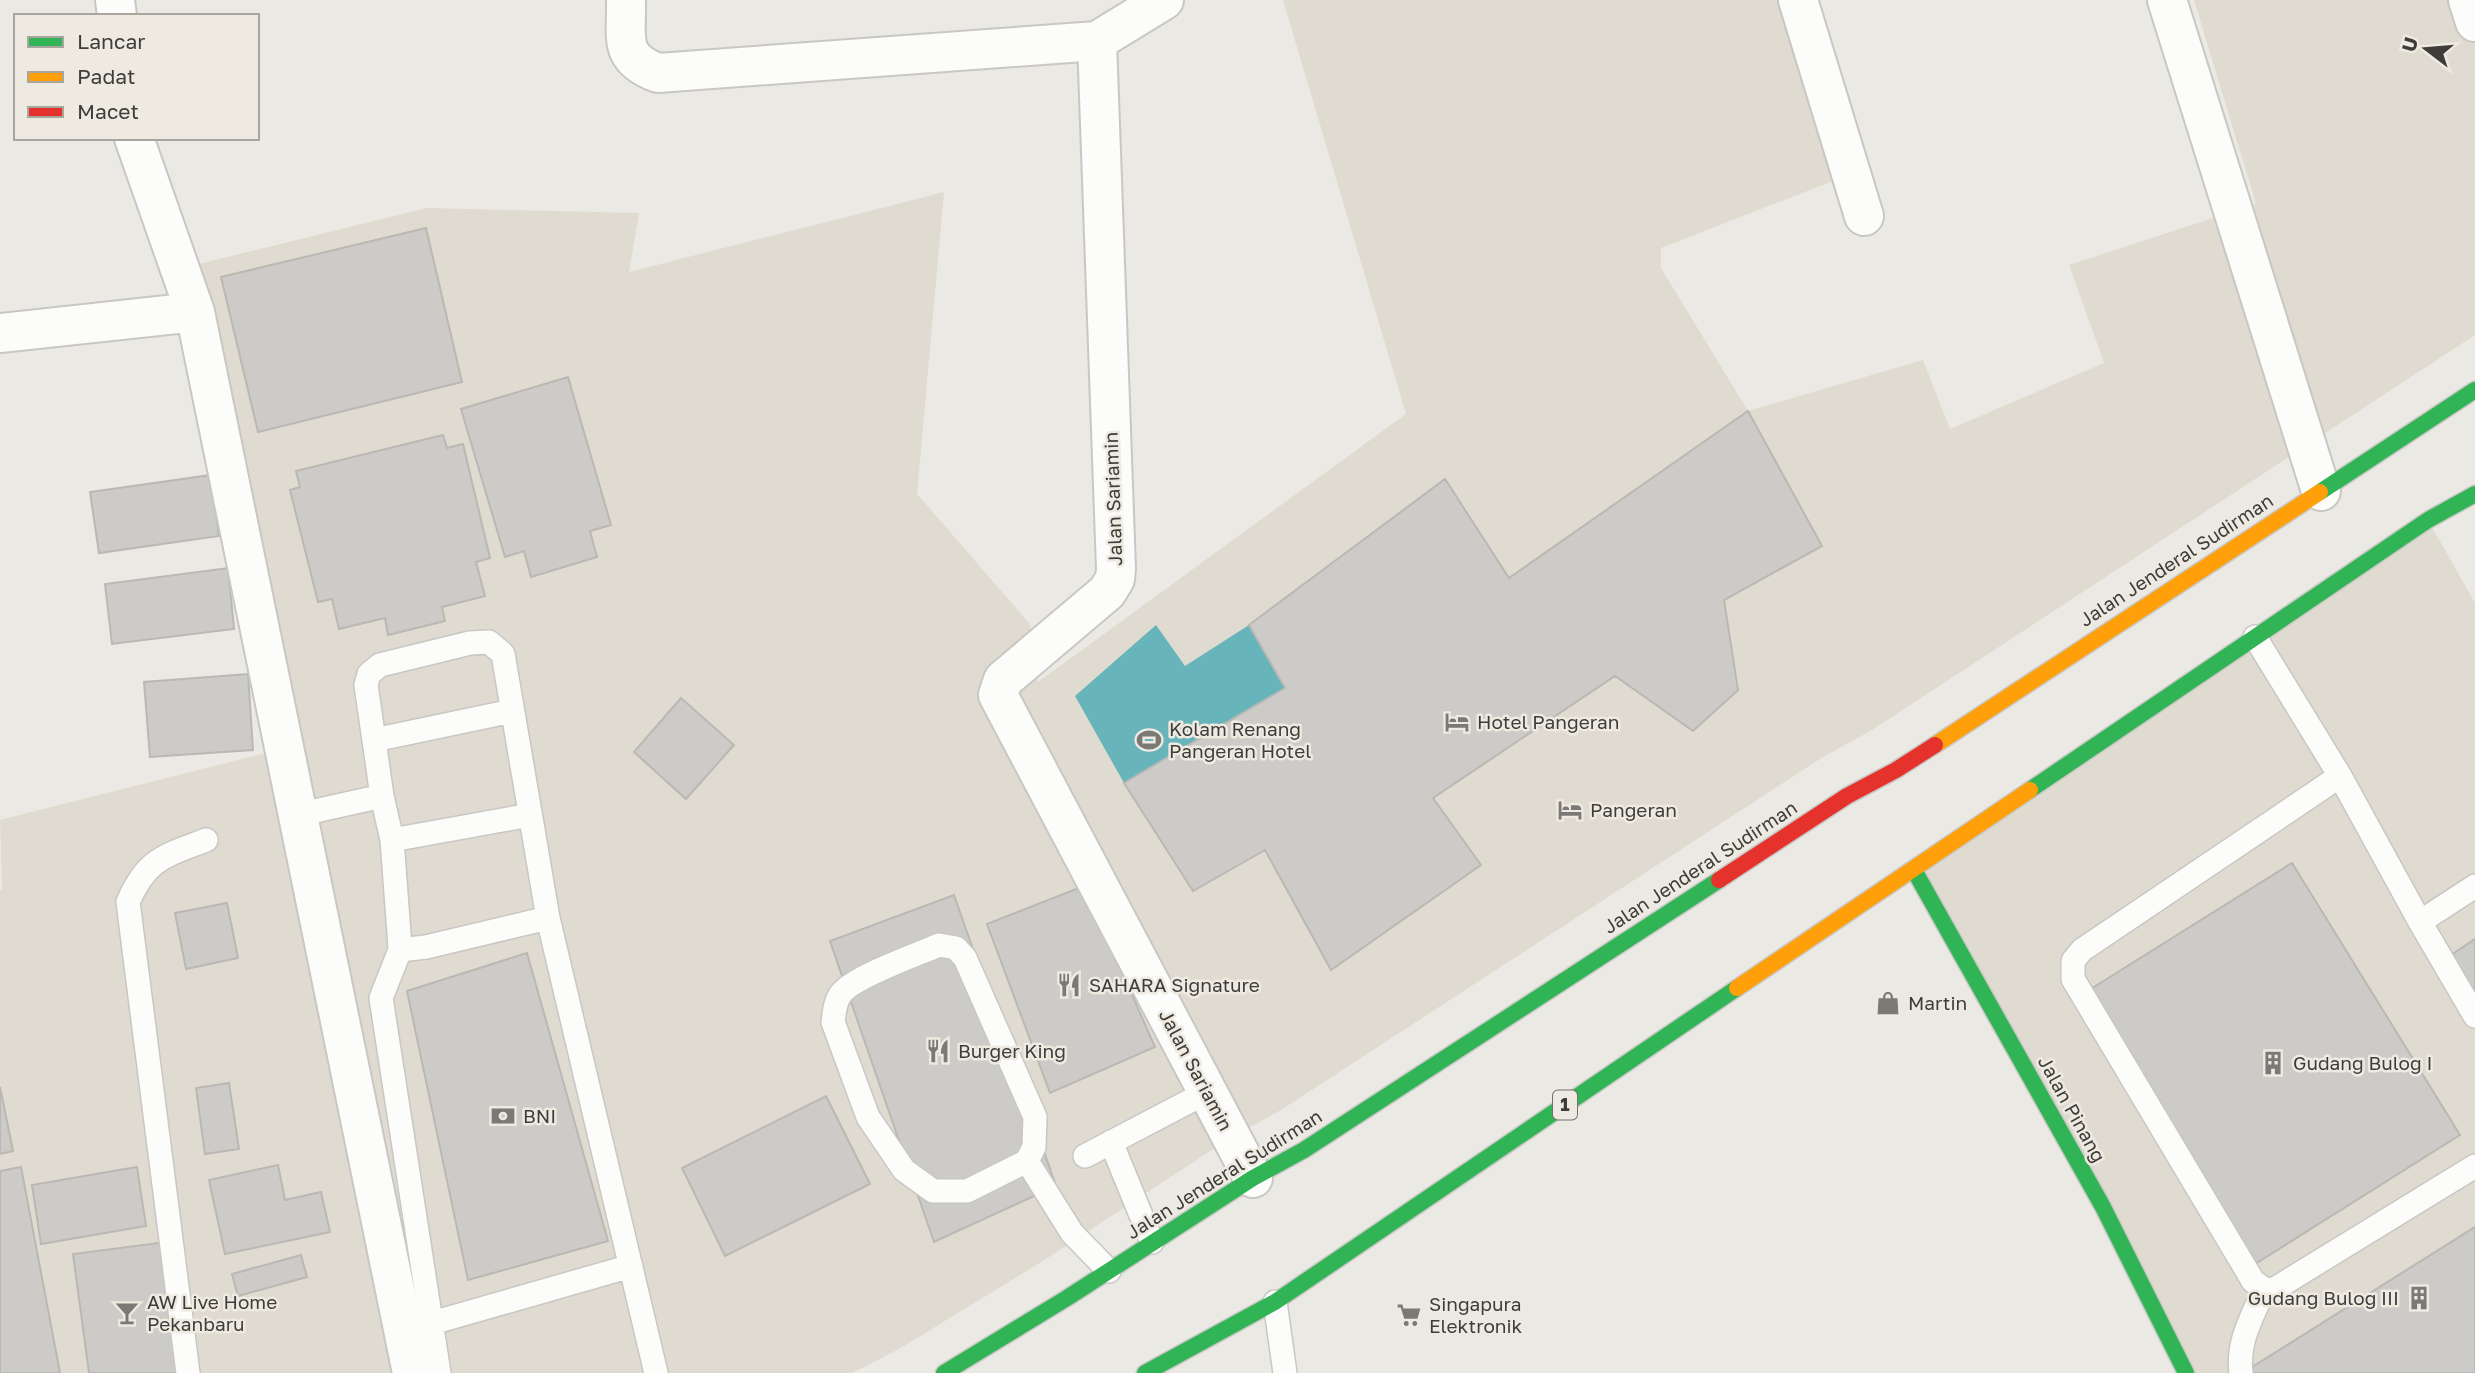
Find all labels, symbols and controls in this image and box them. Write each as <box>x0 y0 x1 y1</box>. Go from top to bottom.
legend <box>14 14 259 140</box>
north arrow <box>2391 14 2461 84</box>
text: Lancar <box>77 28 145 54</box>
text: U <box>2396 34 2422 54</box>
text: Padat <box>77 63 135 89</box>
text: Macet <box>77 98 139 124</box>
street label: Jalan Sariamin <box>1099 432 1126 567</box>
street label: Jalan Jenderal Sudirman <box>2075 488 2277 631</box>
hotel icon: Hotel Pangeran <box>1443 708 1471 736</box>
place label: Hotel Pangeran <box>1477 710 1619 733</box>
place label: Kolam Renang Pangeran Hotel <box>1169 717 1311 762</box>
sports icon: Kolam Renang Pangeran Hotel <box>1135 726 1163 754</box>
street label: Jalan Jenderal Sudirman <box>1599 795 1801 938</box>
hotel icon: Pangeran <box>1556 796 1584 824</box>
place label: Pangeran <box>1590 798 1677 821</box>
restaurant icon: SAHARA Signature <box>1055 971 1083 999</box>
place label: SAHARA Signature <box>1089 973 1260 996</box>
shop icon: Martin <box>1874 989 1902 1017</box>
place label: Martin <box>1908 991 1967 1014</box>
street label: Jalan Sariamin <box>1155 1005 1238 1134</box>
restaurant icon: Burger King <box>924 1037 952 1065</box>
place label: Burger King <box>958 1039 1066 1062</box>
building icon: Gudang Bulog I <box>2259 1049 2287 1077</box>
place label: Gudang Bulog I <box>2293 1051 2432 1074</box>
street label: Jalan Pinang <box>2034 1052 2111 1166</box>
road number: 1 <box>1553 1090 1577 1120</box>
bank icon: BNI <box>489 1102 517 1130</box>
place label: BNI <box>523 1104 556 1127</box>
street label: Jalan Jenderal Sudirman <box>1122 1104 1326 1243</box>
building icon: Gudang Bulog III <box>2405 1284 2433 1312</box>
place label: Gudang Bulog III <box>2248 1286 2399 1309</box>
place label: AW Live Home Pekanbaru <box>147 1290 277 1335</box>
place label: Singapura Elektronik <box>1429 1292 1523 1337</box>
bar icon: AW Live Home Pekanbaru <box>113 1299 141 1327</box>
supermarket icon: Singapura Elektronik <box>1395 1301 1423 1329</box>

